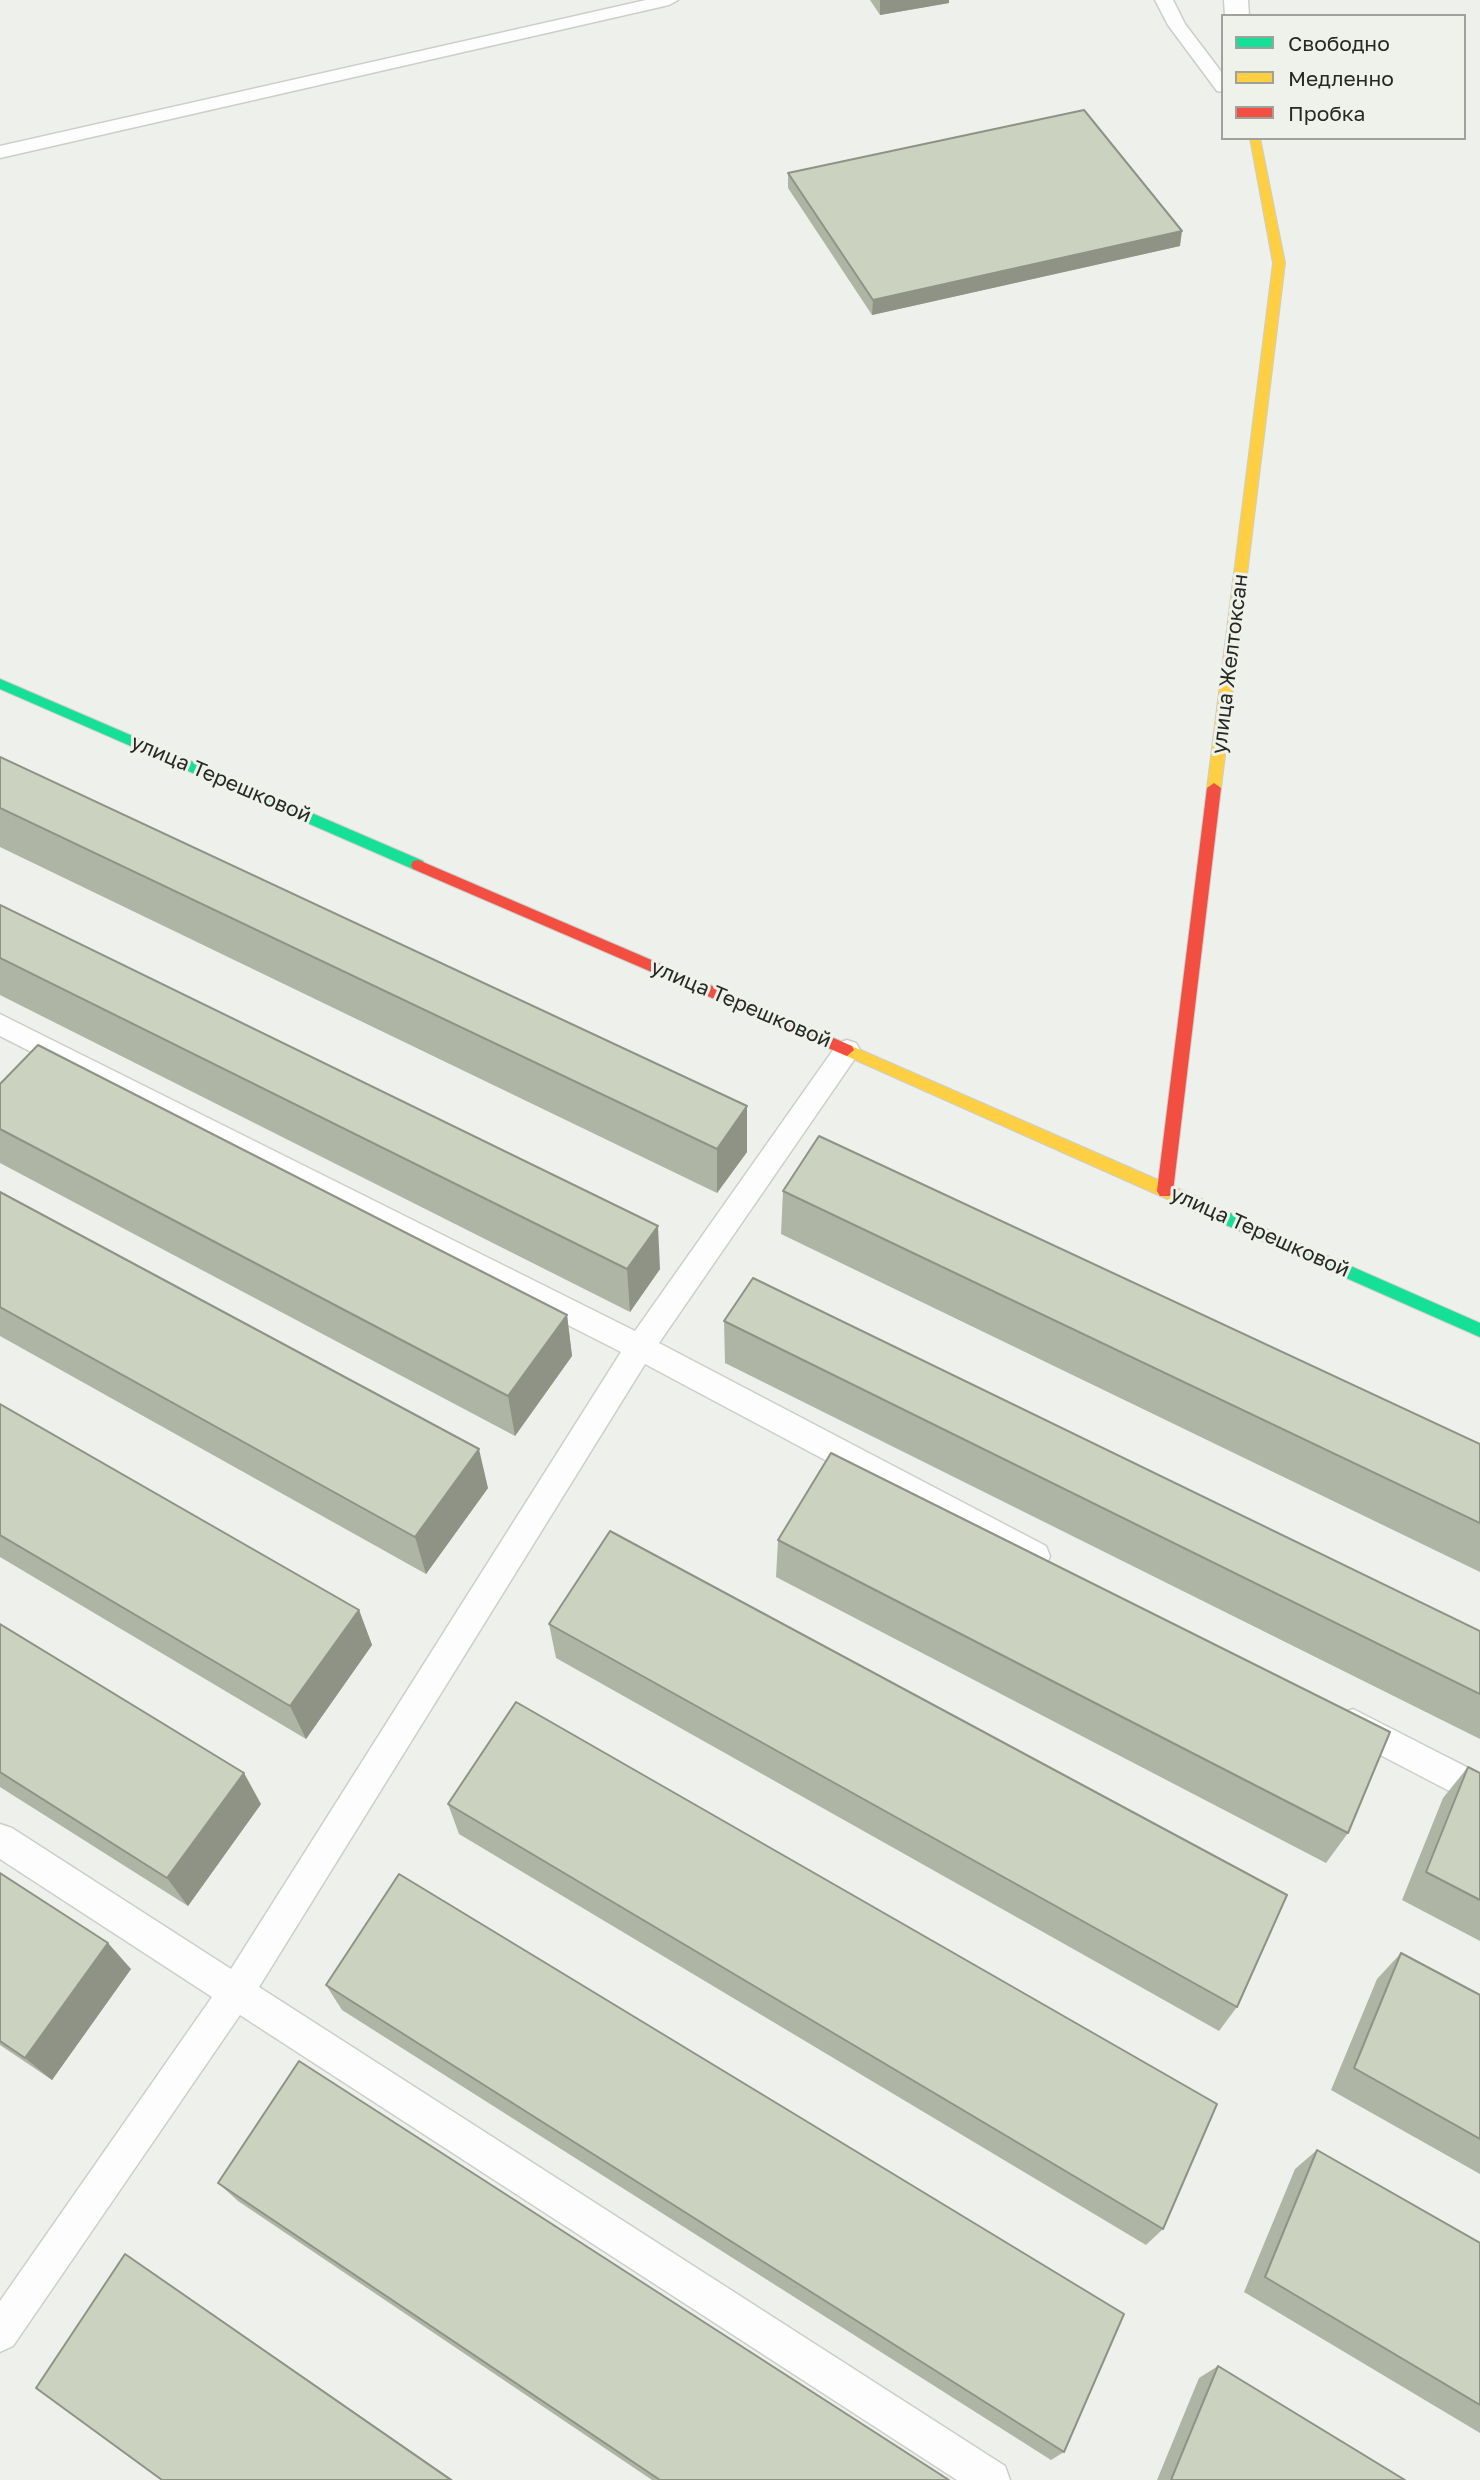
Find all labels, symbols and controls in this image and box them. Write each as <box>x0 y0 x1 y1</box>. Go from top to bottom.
legend <box>1221 14 1466 140</box>
text: Свободно <box>1288 30 1390 56</box>
text: Медленно <box>1288 65 1394 91</box>
text: Пробка <box>1288 100 1366 126</box>
street label: улица Желтоксан <box>1206 573 1254 755</box>
street label: улица Терешковой <box>127 730 315 828</box>
street label: улица Терешковой <box>647 955 835 1053</box>
street label: улица Терешковой <box>1166 1181 1354 1283</box>

